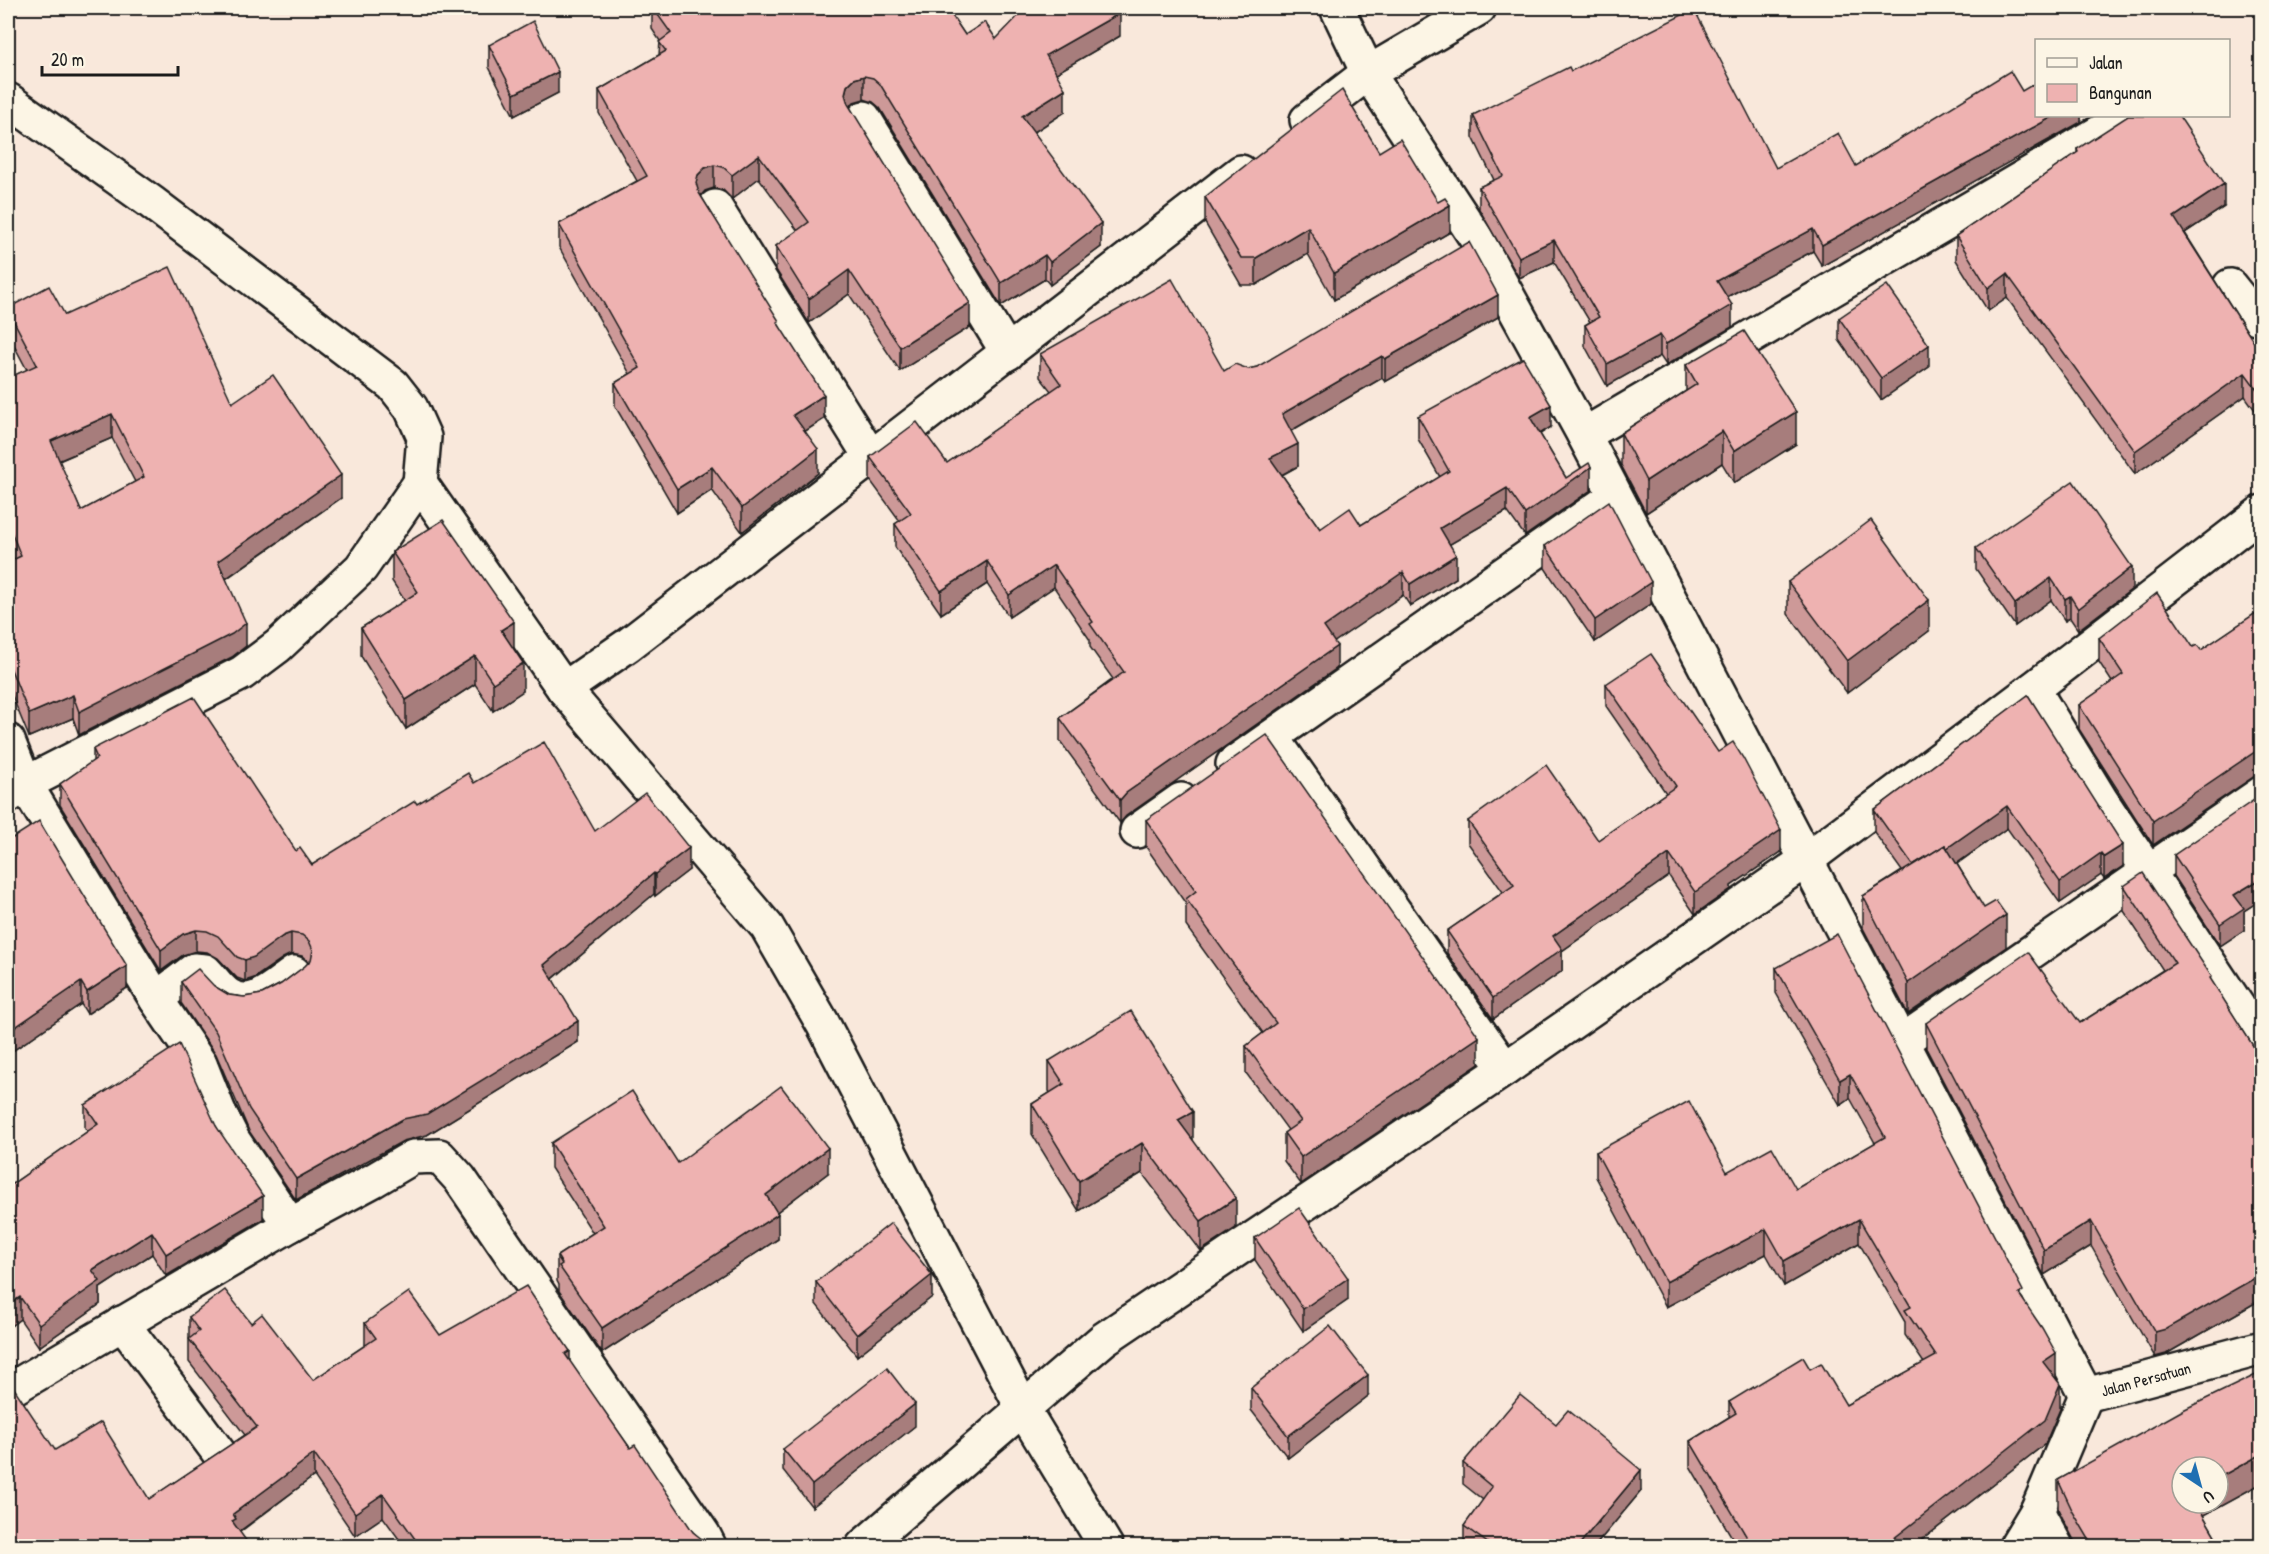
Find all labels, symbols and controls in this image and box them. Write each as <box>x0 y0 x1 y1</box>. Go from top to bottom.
scale bar <box>42 39 178 77</box>
legend <box>2035 39 2230 117</box>
text: 20 m <box>51 47 84 72</box>
text: Jalan <box>2089 50 2123 75</box>
text: Bangunan <box>2089 80 2152 105</box>
street label: Jalan Persatuan <box>2099 1357 2193 1401</box>
north arrow <box>2170 1455 2230 1515</box>
text: U <box>2199 1486 2219 1509</box>

